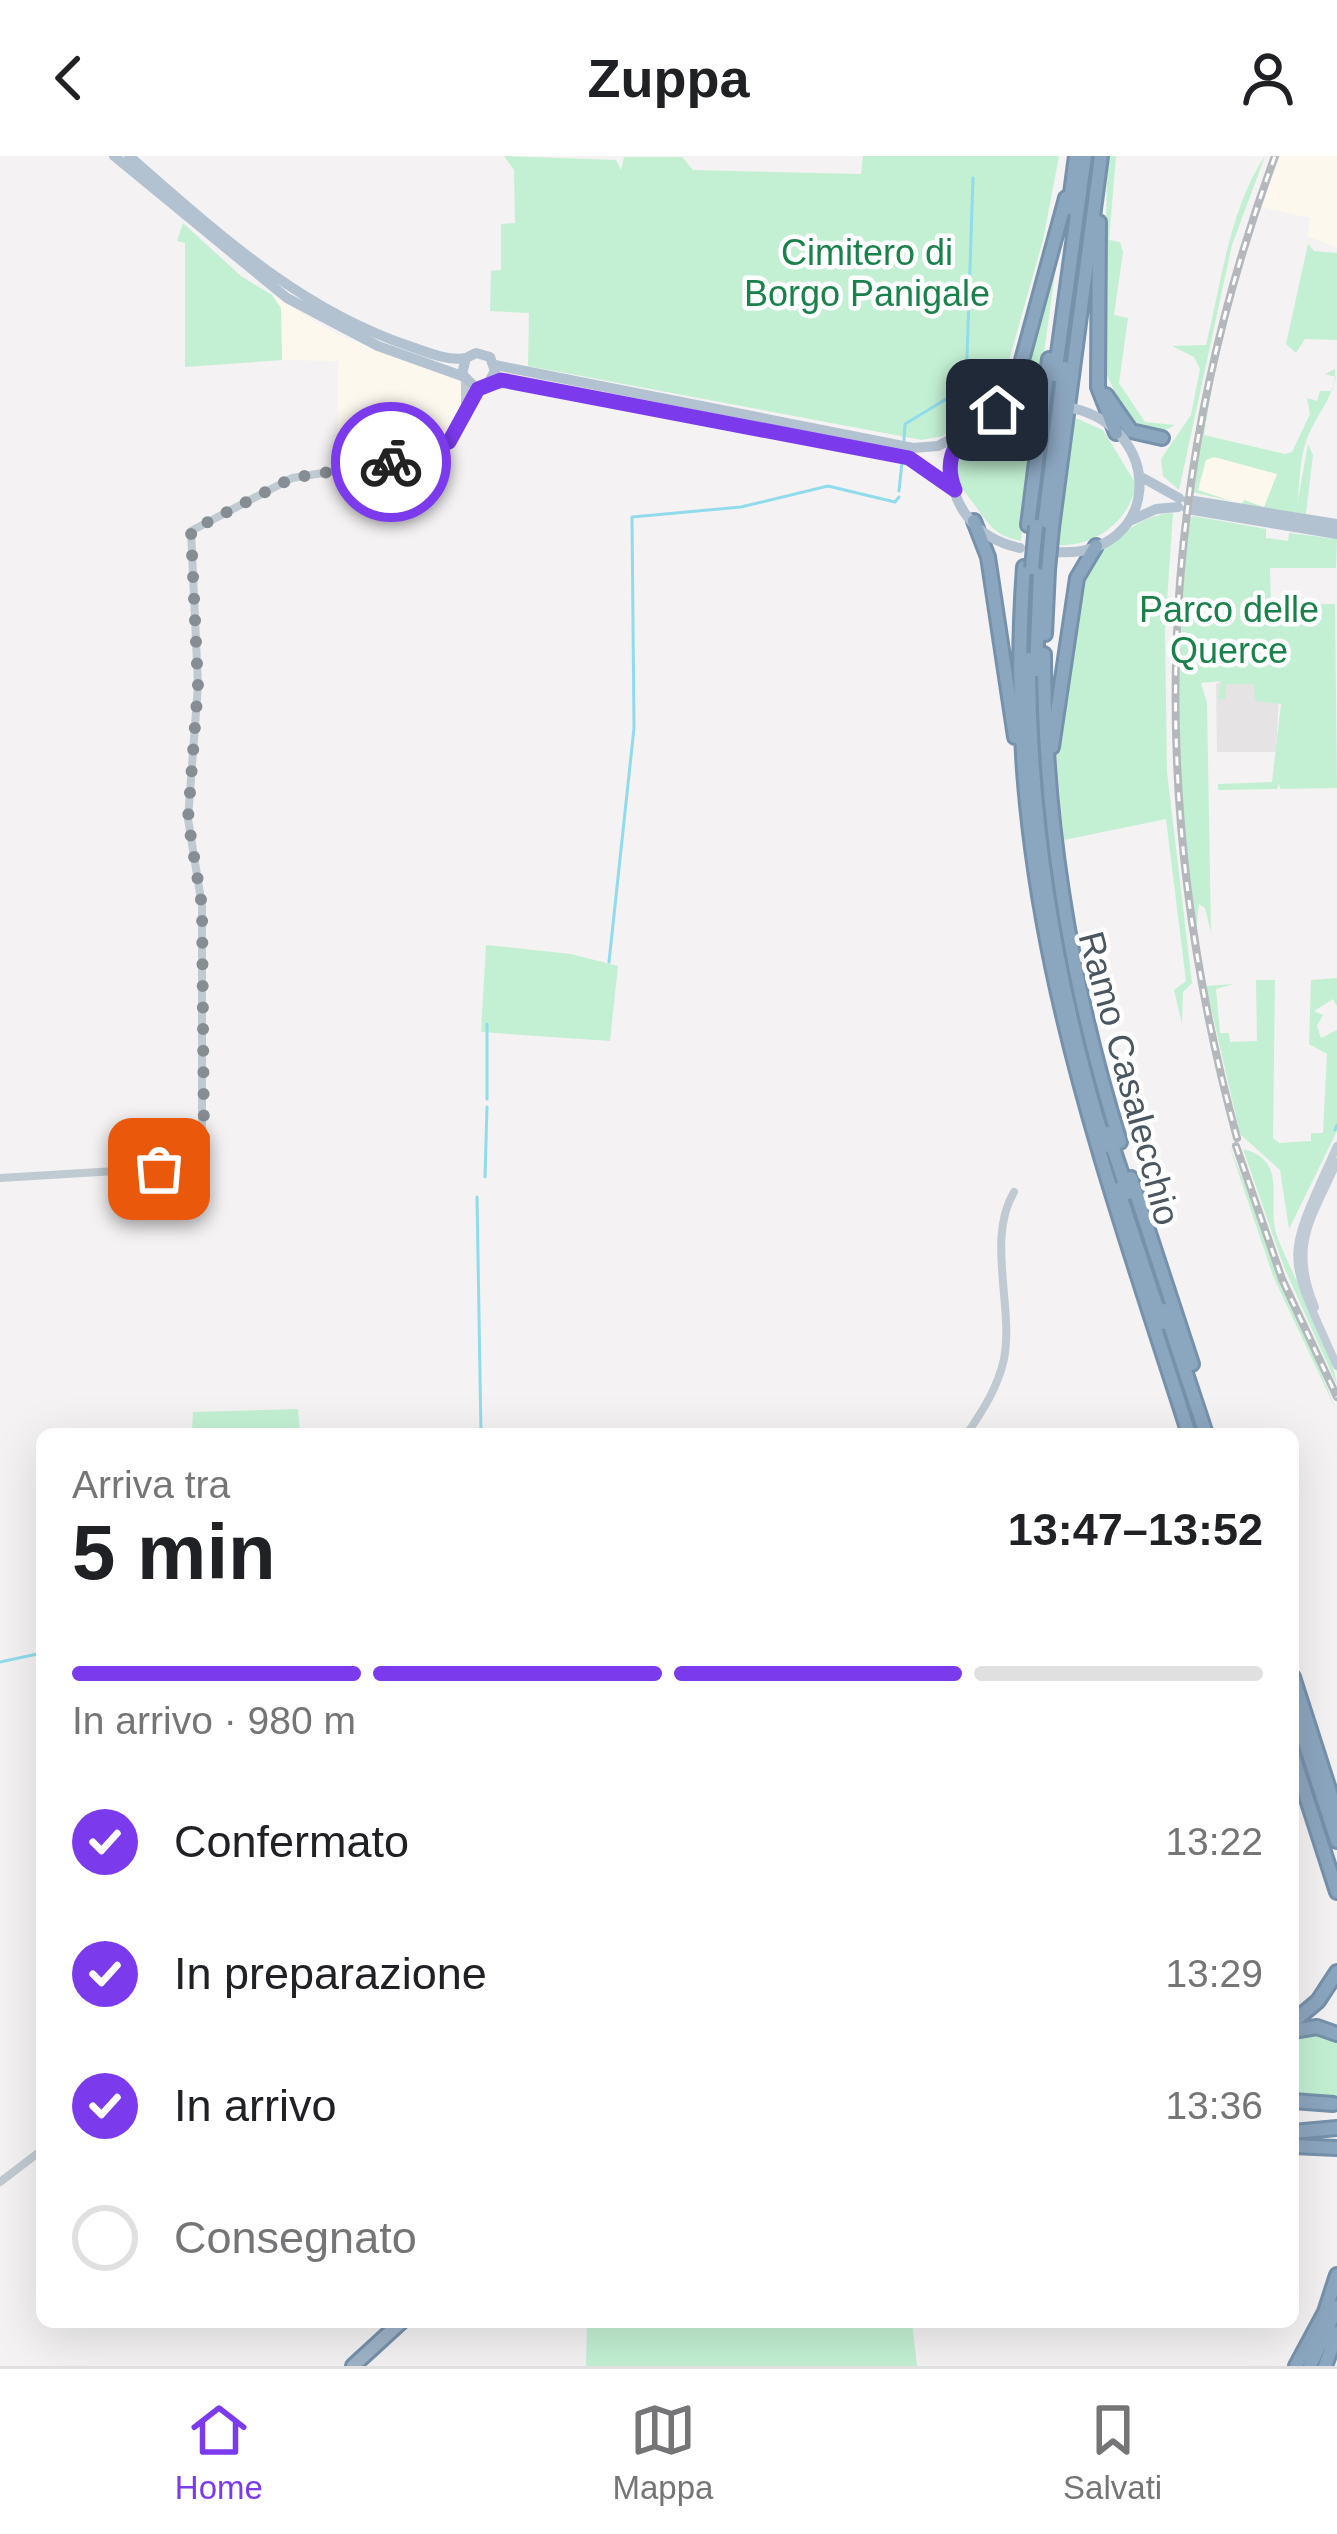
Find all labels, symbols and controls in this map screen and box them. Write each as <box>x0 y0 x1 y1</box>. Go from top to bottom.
icon: back <box>36 45 102 111</box>
icon: person <box>1235 45 1301 111</box>
text: Zuppa <box>588 48 749 108</box>
park label: Cimitero di Borgo Panigale <box>744 232 990 314</box>
pin <box>946 359 1048 461</box>
icon: home <box>964 377 1030 443</box>
courier <box>331 402 451 522</box>
icon: bike <box>358 429 424 495</box>
park label: Parco delle Querce <box>1139 589 1319 671</box>
street label: Ramo Casalecchio <box>1071 927 1188 1229</box>
pin <box>108 1118 210 1220</box>
icon: bag <box>126 1136 192 1202</box>
text: Arriva tra <box>72 1463 230 1506</box>
text: 13:47–13:52 <box>1008 1504 1263 1555</box>
text: 5 min <box>72 1508 276 1596</box>
text: In arrivo · 980 m <box>72 1699 356 1742</box>
icon: check <box>72 1809 138 1875</box>
text: Confermato <box>174 1816 409 1867</box>
text: 13:22 <box>1165 1820 1263 1863</box>
icon: check <box>72 1941 138 2007</box>
text: In preparazione <box>174 1948 487 1999</box>
text: 13:29 <box>1165 1952 1263 1995</box>
icon: check <box>72 2073 138 2139</box>
text: In arrivo <box>174 2080 337 2131</box>
text: 13:36 <box>1165 2084 1263 2127</box>
text: Consegnato <box>174 2212 417 2263</box>
tab: Home <box>175 2397 263 2507</box>
tab: Mappa <box>613 2397 713 2507</box>
tab: Salvati <box>1063 2397 1162 2507</box>

